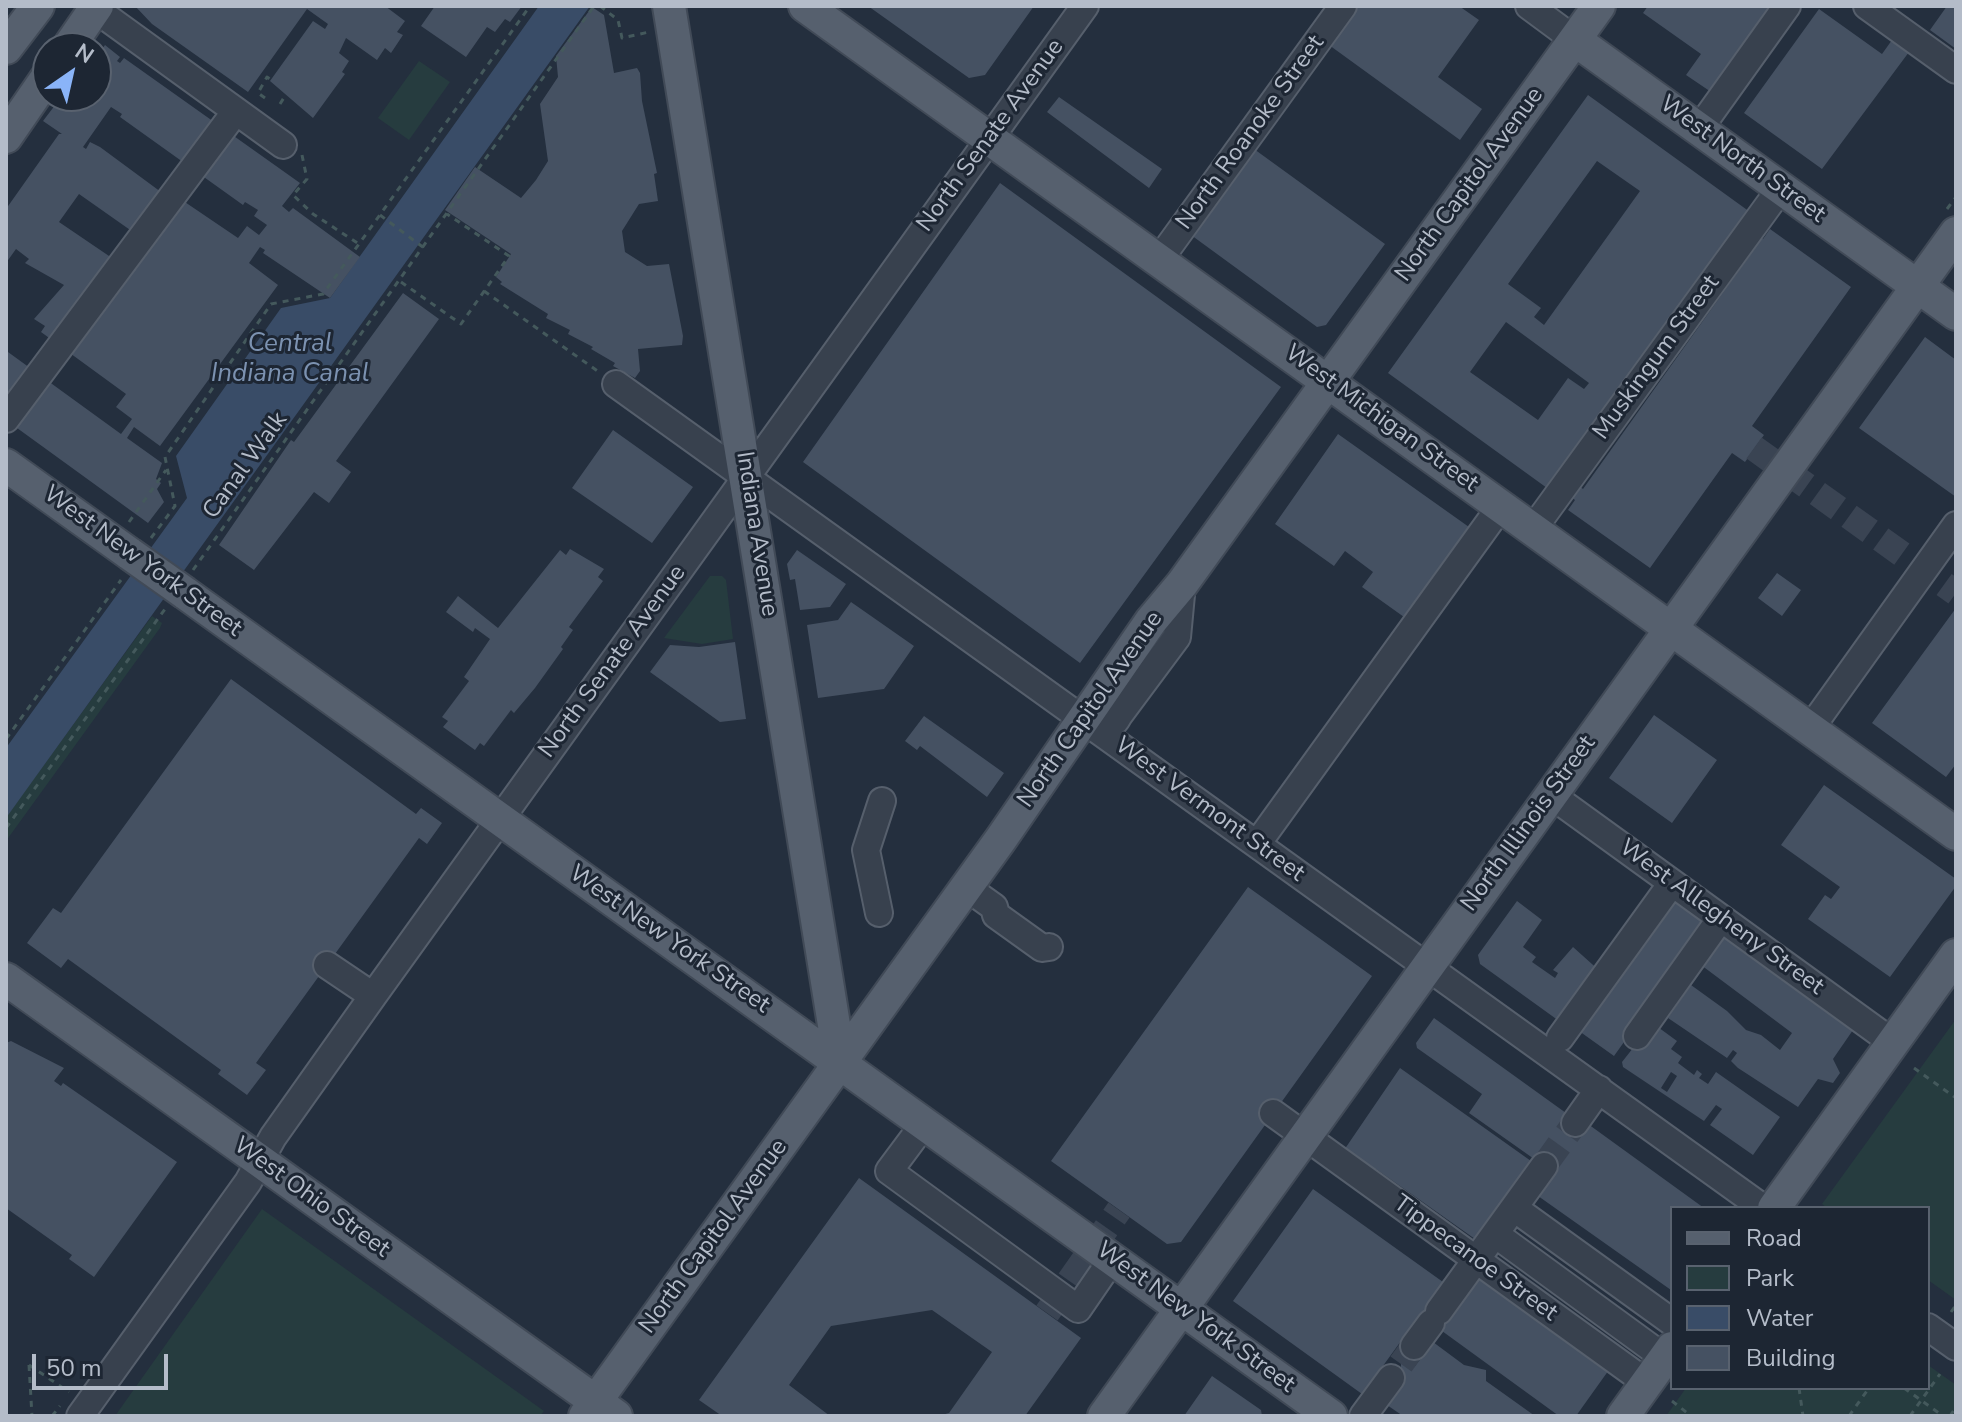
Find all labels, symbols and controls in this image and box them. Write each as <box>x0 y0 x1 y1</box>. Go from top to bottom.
street label: North Roanoke Street <box>1171 30 1331 236</box>
north arrow <box>32 32 112 112</box>
street label: North Senate Avenue <box>911 34 1071 238</box>
text: N <box>69 37 100 71</box>
street label: North Capitol Avenue <box>1390 82 1550 288</box>
street label: West North Street <box>1654 90 1830 230</box>
street label: Muskingum Street <box>1588 270 1726 446</box>
water label: Central Indiana Canal <box>211 329 369 390</box>
street label: West Michigan Street <box>1279 339 1483 499</box>
street label: Canal Walk <box>198 407 294 525</box>
street label: Indiana Avenue <box>729 450 783 618</box>
street label: West New York Street <box>37 480 247 644</box>
street label: North Senate Avenue <box>533 560 693 764</box>
street label: North Capitol Avenue <box>1012 606 1170 814</box>
street label: West Vermont Street <box>1108 731 1310 889</box>
street label: North Illinois Street <box>1456 731 1602 917</box>
street label: West Allegheny Street <box>1613 834 1829 1002</box>
street label: West New York Street <box>563 860 775 1020</box>
street label: West Ohio Street <box>227 1132 395 1264</box>
street label: North Capitol Avenue <box>634 1134 794 1340</box>
street label: Tippecanoe Street <box>1387 1190 1563 1328</box>
legend <box>1670 1206 1930 1390</box>
text: Road <box>1746 1222 1802 1254</box>
street label: West New York Street <box>1090 1236 1300 1400</box>
text: Park <box>1746 1262 1794 1294</box>
text: Water <box>1746 1302 1813 1334</box>
scale bar <box>36 1338 172 1388</box>
text: Building <box>1746 1342 1836 1374</box>
text: 50 m <box>46 1352 102 1384</box>

